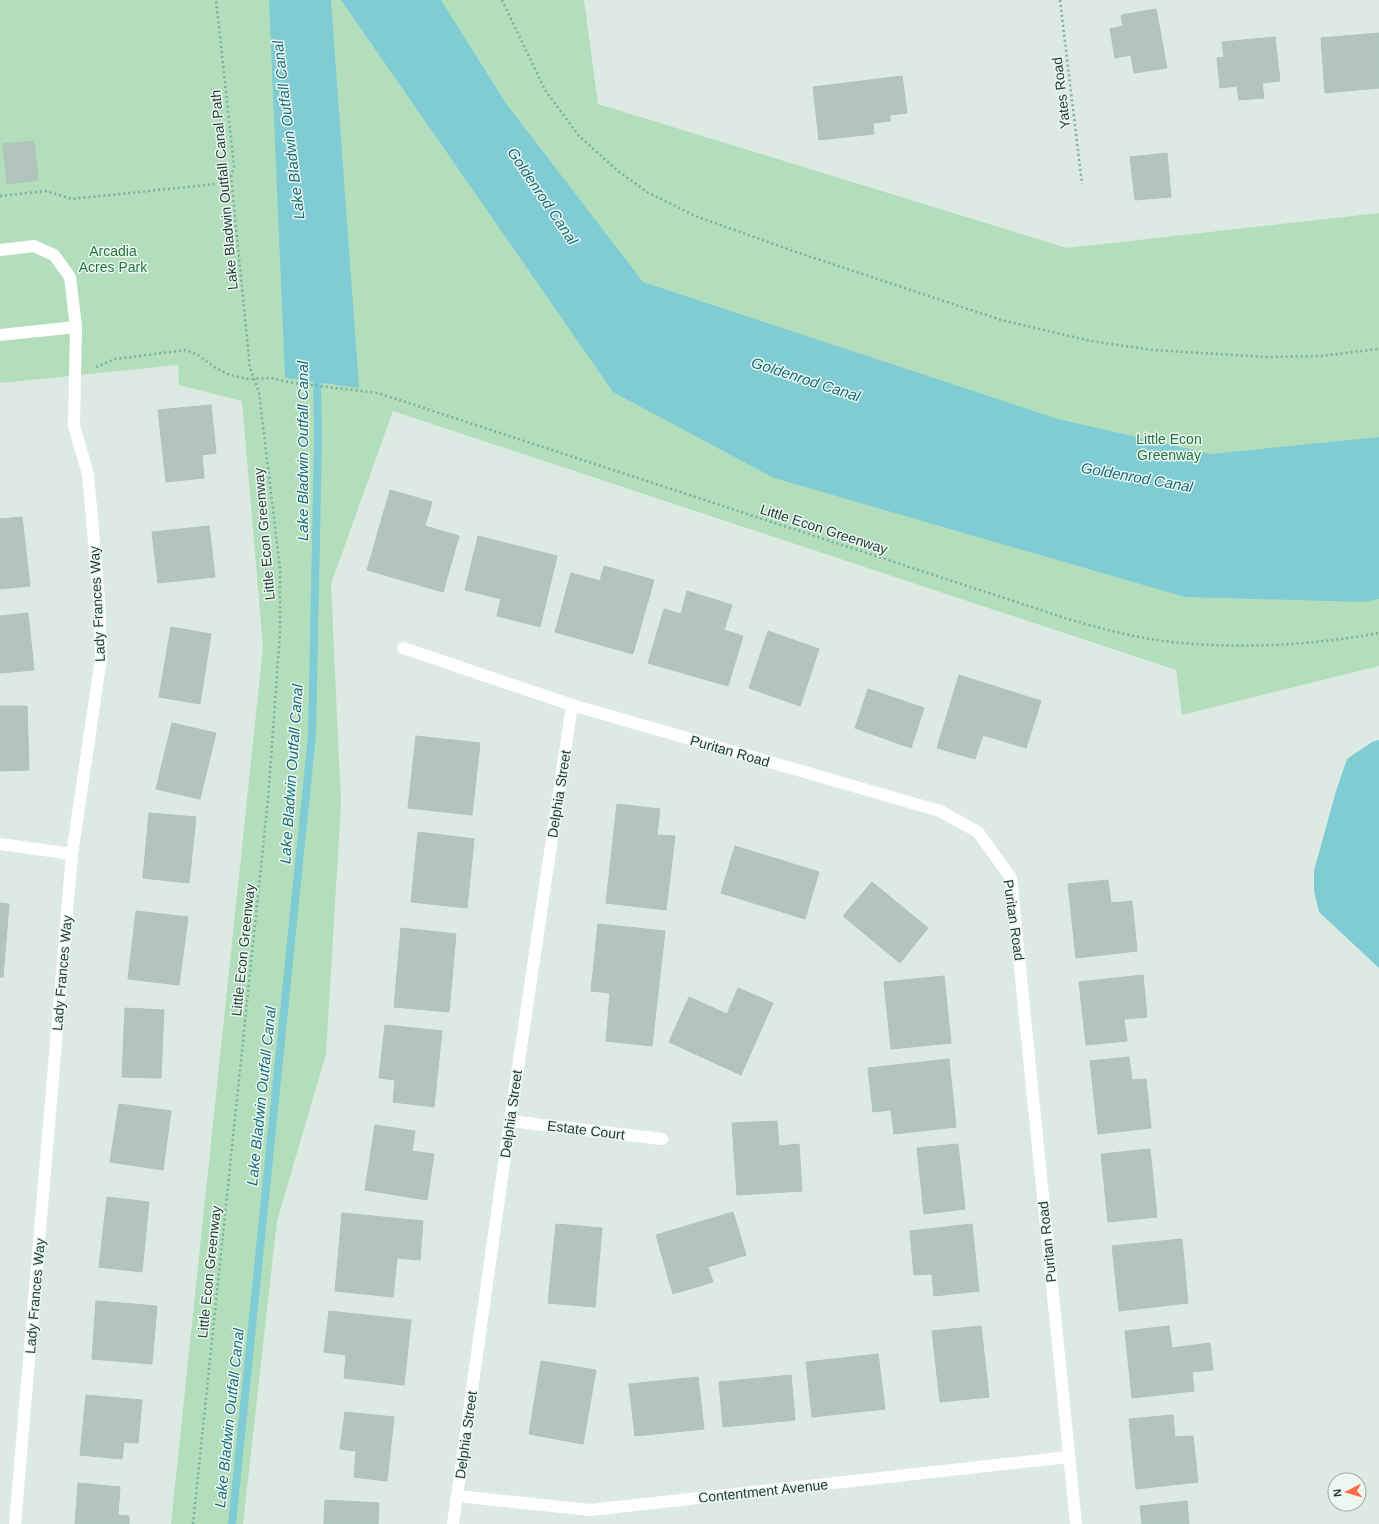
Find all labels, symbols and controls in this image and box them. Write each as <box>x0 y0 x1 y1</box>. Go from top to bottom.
water label: Lake Bladwin Outfall Canal <box>269 39 307 220</box>
street label: Yates Road <box>1049 56 1073 130</box>
street label: Lake Bladwin Outfall Canal Path <box>207 89 241 291</box>
water label: Goldenrod Canal <box>504 144 582 248</box>
park label: Arcadia Acres Park <box>79 243 148 275</box>
water label: Goldenrod Canal <box>749 353 863 405</box>
water label: Lake Bladwin Outfall Canal <box>294 360 311 541</box>
park label: Little Econ Greenway <box>1136 431 1202 463</box>
water label: Goldenrod Canal <box>1080 459 1195 495</box>
street label: Little Econ Greenway <box>250 467 278 601</box>
street label: Little Econ Greenway <box>758 501 890 557</box>
street label: Lady Frances Way <box>86 546 108 662</box>
water label: Lake Bladwin Outfall Canal <box>276 683 306 864</box>
street label: Puritan Road <box>689 732 771 770</box>
street label: Delphia Street <box>544 749 574 839</box>
street label: Puritan Road <box>1000 878 1028 962</box>
street label: Little Econ Greenway <box>228 883 258 1017</box>
street label: Lady Frances Way <box>49 914 75 1032</box>
water label: Lake Bladwin Outfall Canal <box>243 1005 279 1186</box>
street label: Delphia Street <box>497 1069 525 1159</box>
street label: Estate Court <box>546 1117 626 1143</box>
street label: Puritan Road <box>1035 1201 1059 1283</box>
street label: Little Econ Greenway <box>194 1205 224 1339</box>
street label: Lady Frances Way <box>22 1237 48 1355</box>
water label: Lake Bladwin Outfall Canal <box>211 1327 247 1508</box>
street label: Delphia Street <box>452 1390 480 1480</box>
north arrow <box>1327 1472 1367 1512</box>
street label: Contentment Avenue <box>697 1476 829 1506</box>
text: N <box>1331 1488 1343 1498</box>

